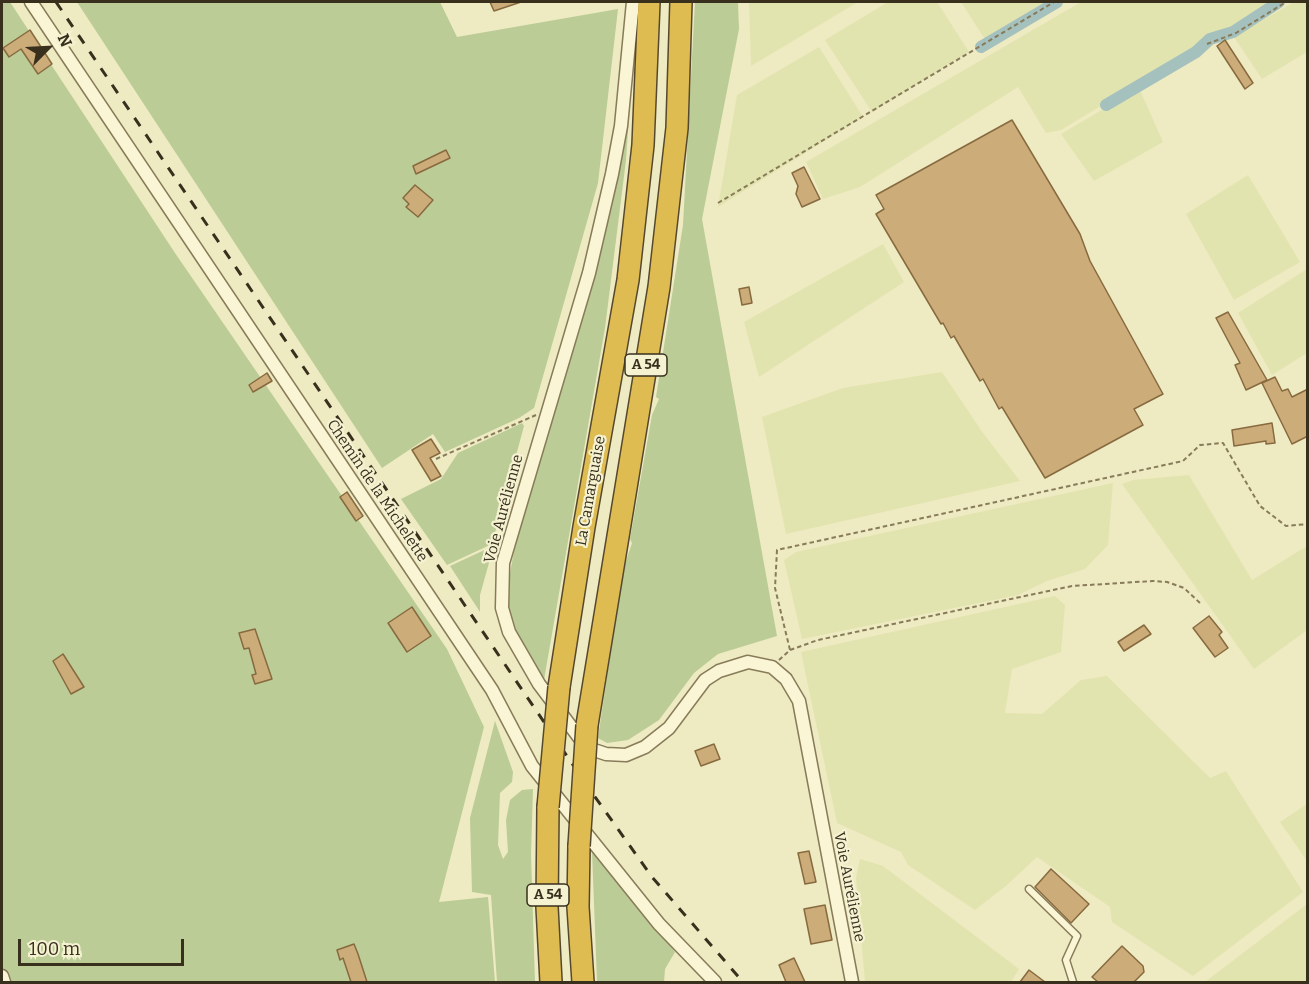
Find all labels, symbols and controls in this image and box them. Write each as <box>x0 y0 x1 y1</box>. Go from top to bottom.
north arrow <box>18 18 78 78</box>
text: N <box>54 31 76 50</box>
road number: A 54 <box>625 354 667 376</box>
street label: Chemin de la Michelette <box>323 416 431 566</box>
street label: La Camarguaise <box>572 435 610 547</box>
street label: Voie Aurélienne <box>481 453 527 565</box>
street label: Voie Aurélienne <box>830 830 868 944</box>
road number: A 54 <box>527 884 569 906</box>
scale bar <box>21 927 188 965</box>
text: 100 m <box>29 938 80 960</box>

